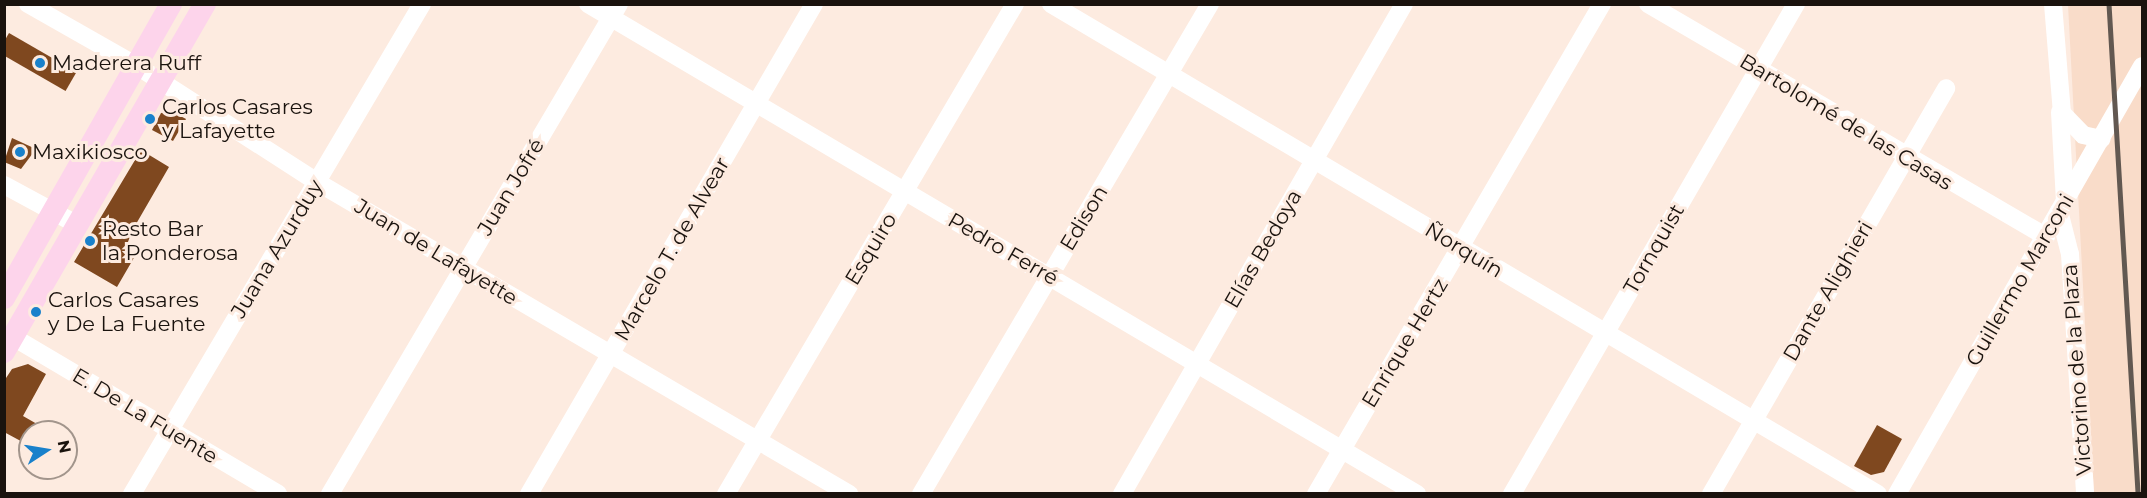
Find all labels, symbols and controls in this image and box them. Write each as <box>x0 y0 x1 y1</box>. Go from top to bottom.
street label: Bartolomé de las Casas <box>1735 48 1957 196</box>
place label: Maderera Ruff <box>52 50 201 76</box>
marker: Maderera Ruff <box>33 56 47 70</box>
place label: Carlos Casares y Lafayette <box>162 94 313 144</box>
marker: Carlos Casares y Lafayette <box>143 112 157 126</box>
street label: Juan Jofré <box>472 134 550 240</box>
place label: Maxikiosco <box>32 139 148 165</box>
marker: Maxikiosco <box>13 145 27 159</box>
street label: Marcelo T. de Alvear <box>609 153 735 345</box>
street label: Juana Azurduy <box>226 175 328 323</box>
street label: Edison <box>1055 181 1113 255</box>
street label: Elías Bedoya <box>1219 185 1307 313</box>
street label: Guillermo Marconi <box>1960 190 2080 370</box>
street label: Juan de Lafayette <box>350 193 522 311</box>
street label: Tornquist <box>1618 200 1690 298</box>
street label: Pedro Ferré <box>943 207 1063 291</box>
street label: Esquiro <box>840 208 902 290</box>
place label: Resto Bar la Ponderosa <box>102 216 239 266</box>
street label: Ñorquín <box>1420 217 1508 283</box>
street label: Dante Alighieri <box>1778 217 1878 365</box>
marker: Resto Bar la Ponderosa <box>83 234 97 248</box>
street label: Victorino de la Plaza <box>2057 263 2097 477</box>
street label: Enrique Hertz <box>1356 274 1454 412</box>
place label: Carlos Casares y De La Fuente <box>48 287 205 337</box>
marker: Carlos Casares y De La Fuente <box>29 305 43 319</box>
street label: E. De La Fuente <box>68 363 222 469</box>
north arrow <box>18 420 78 480</box>
text: N <box>54 438 75 455</box>

